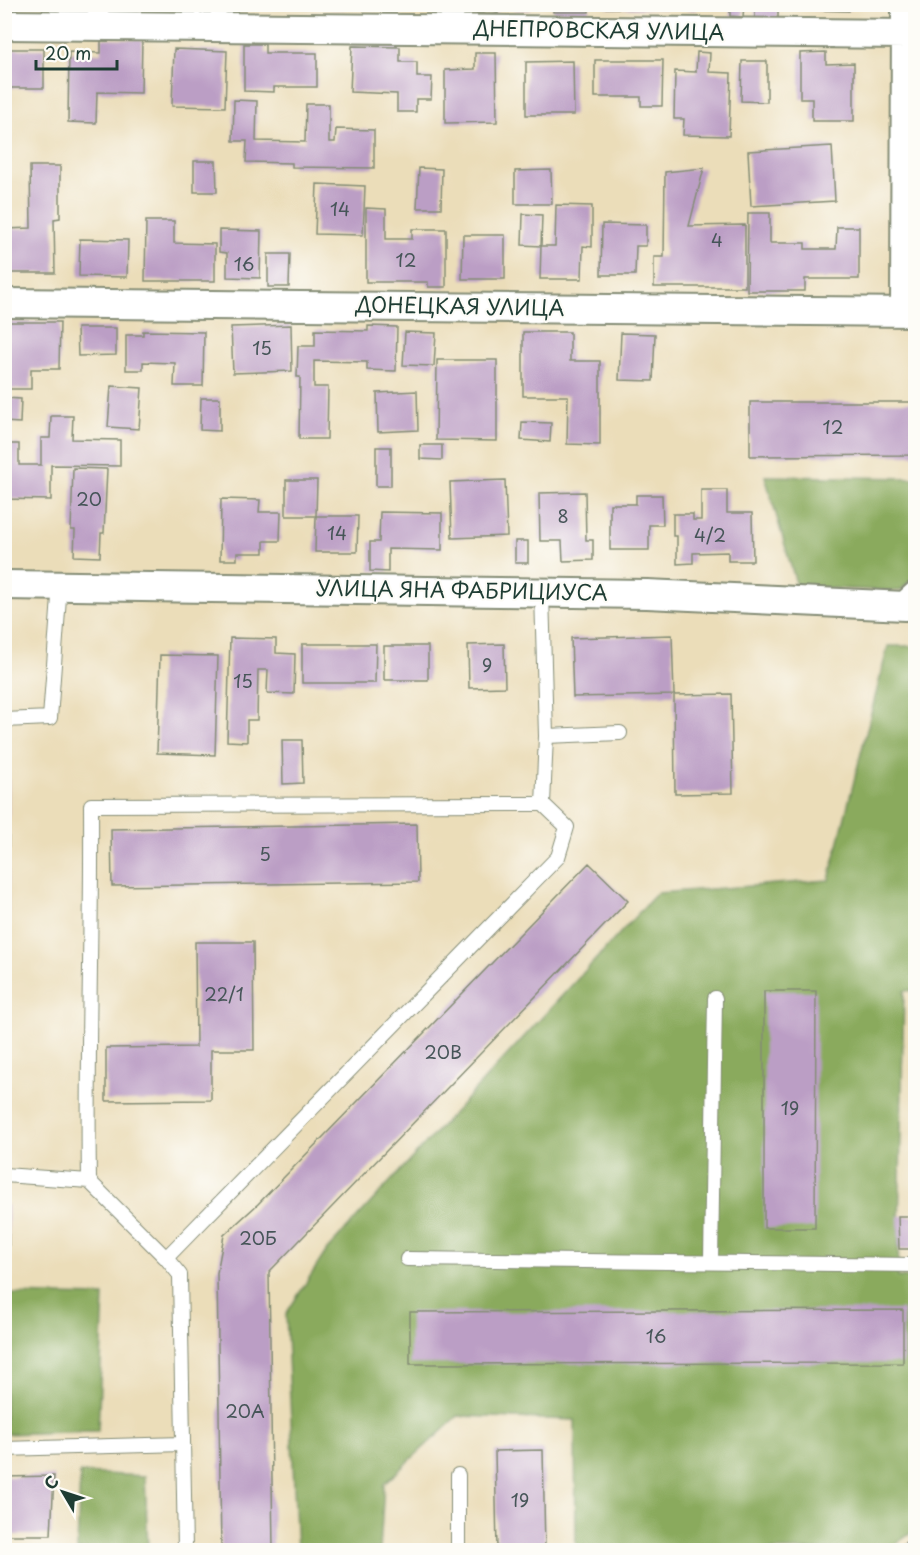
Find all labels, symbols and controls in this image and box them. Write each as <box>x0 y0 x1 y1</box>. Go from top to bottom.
street label: ДНЕПРОВСКАЯ УЛИЦА <box>472 11 725 47</box>
scale bar <box>36 33 117 71</box>
text: 20 m <box>45 39 91 66</box>
house number: 14 <box>330 195 350 222</box>
house number: 4 <box>711 226 723 253</box>
house number: 12 <box>396 246 416 273</box>
house number: 16 <box>234 250 254 277</box>
street label: ДОНЕЦКАЯ УЛИЦА <box>354 287 565 323</box>
house number: 15 <box>252 334 272 361</box>
house number: 12 <box>823 413 843 440</box>
house number: 20 <box>76 485 102 512</box>
house number: 8 <box>557 502 569 529</box>
house number: 14 <box>327 519 347 546</box>
house number: 4/2 <box>694 521 726 548</box>
street label: УЛИЦА ЯНА ФАБРИЦИУСА <box>316 570 608 608</box>
house number: 9 <box>482 651 492 678</box>
house number: 15 <box>233 667 253 694</box>
house number: 5 <box>259 840 271 867</box>
house number: 22/1 <box>204 980 244 1007</box>
house number: 20В <box>424 1038 462 1065</box>
house number: 19 <box>781 1094 799 1121</box>
house number: 20Б <box>239 1224 277 1251</box>
house number: 16 <box>646 1322 666 1349</box>
house number: 20А <box>225 1397 265 1424</box>
north arrow <box>33 1462 93 1522</box>
text: С <box>37 1470 64 1494</box>
house number: 19 <box>511 1486 529 1513</box>

